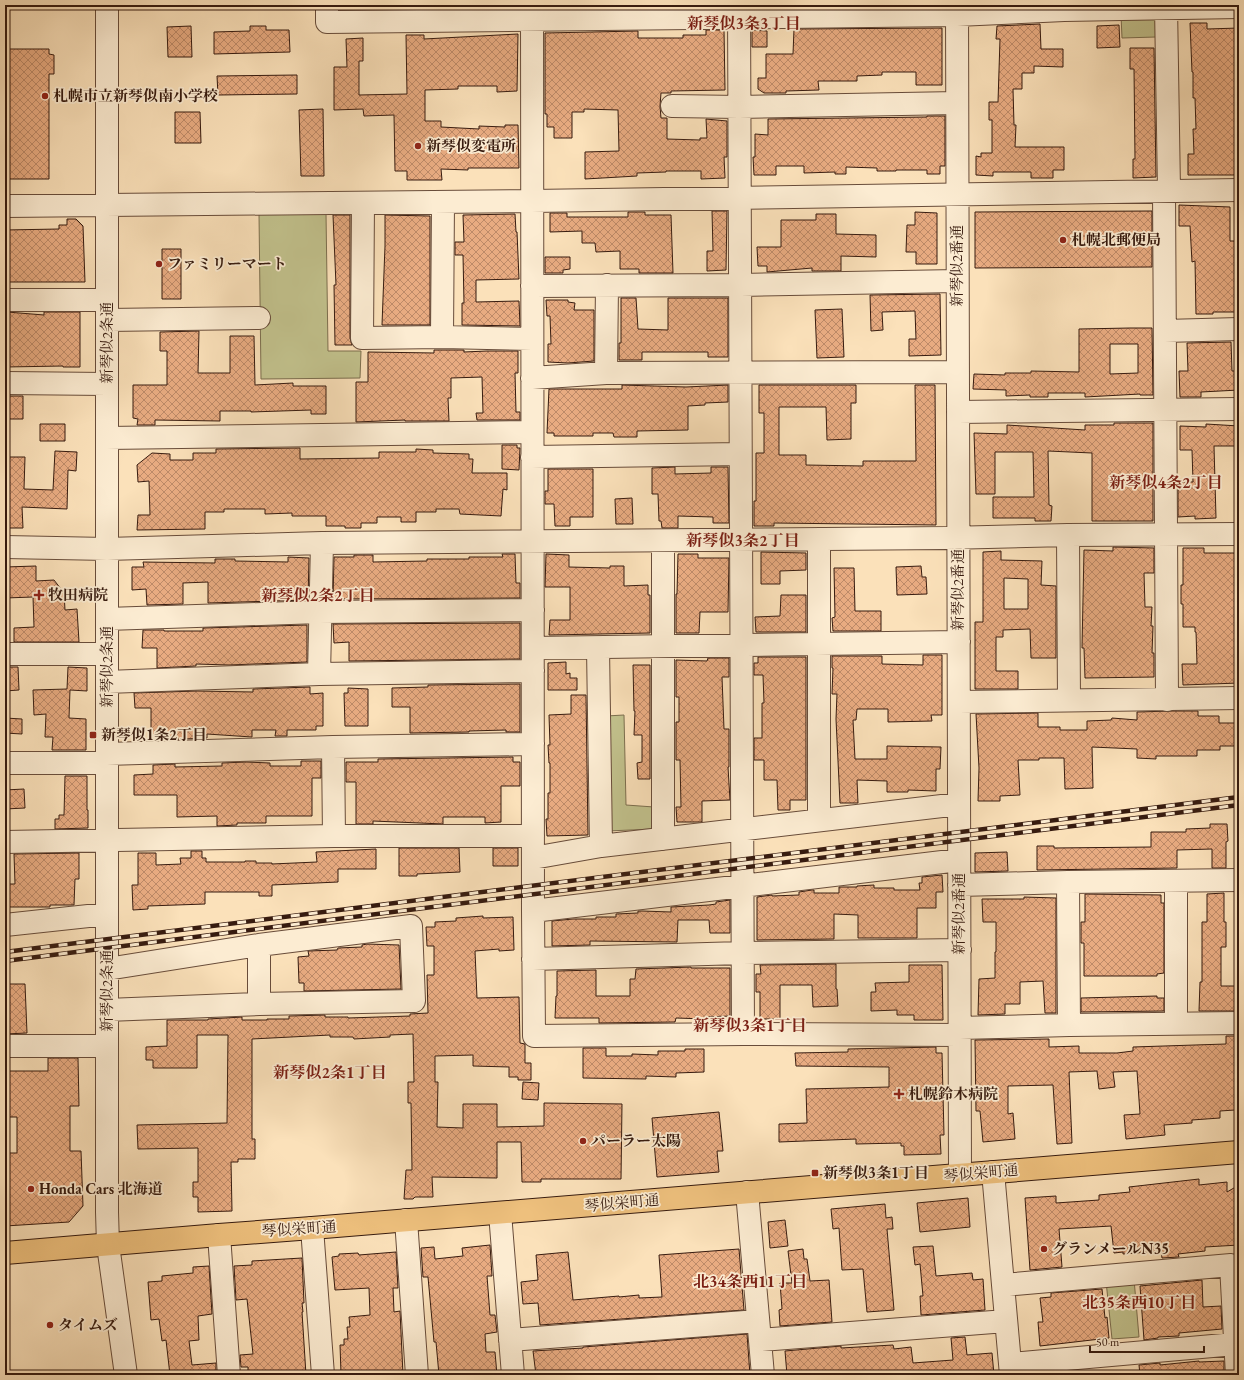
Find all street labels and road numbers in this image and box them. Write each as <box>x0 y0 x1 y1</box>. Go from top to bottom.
street label: 新琴似2番通 <box>947 225 966 307</box>
street label: 新琴似2条通 <box>97 302 116 384</box>
street label: 新琴似2番通 <box>948 549 967 631</box>
street label: 新琴似2条通 <box>97 626 116 708</box>
street label: 新琴似2番通 <box>949 873 968 955</box>
street label: 新琴似2条通 <box>97 950 116 1032</box>
street label: 琴似栄町通 <box>943 1160 1019 1185</box>
street label: 琴似栄町通 <box>584 1190 660 1215</box>
street label: 琴似栄町通 <box>261 1216 337 1241</box>

